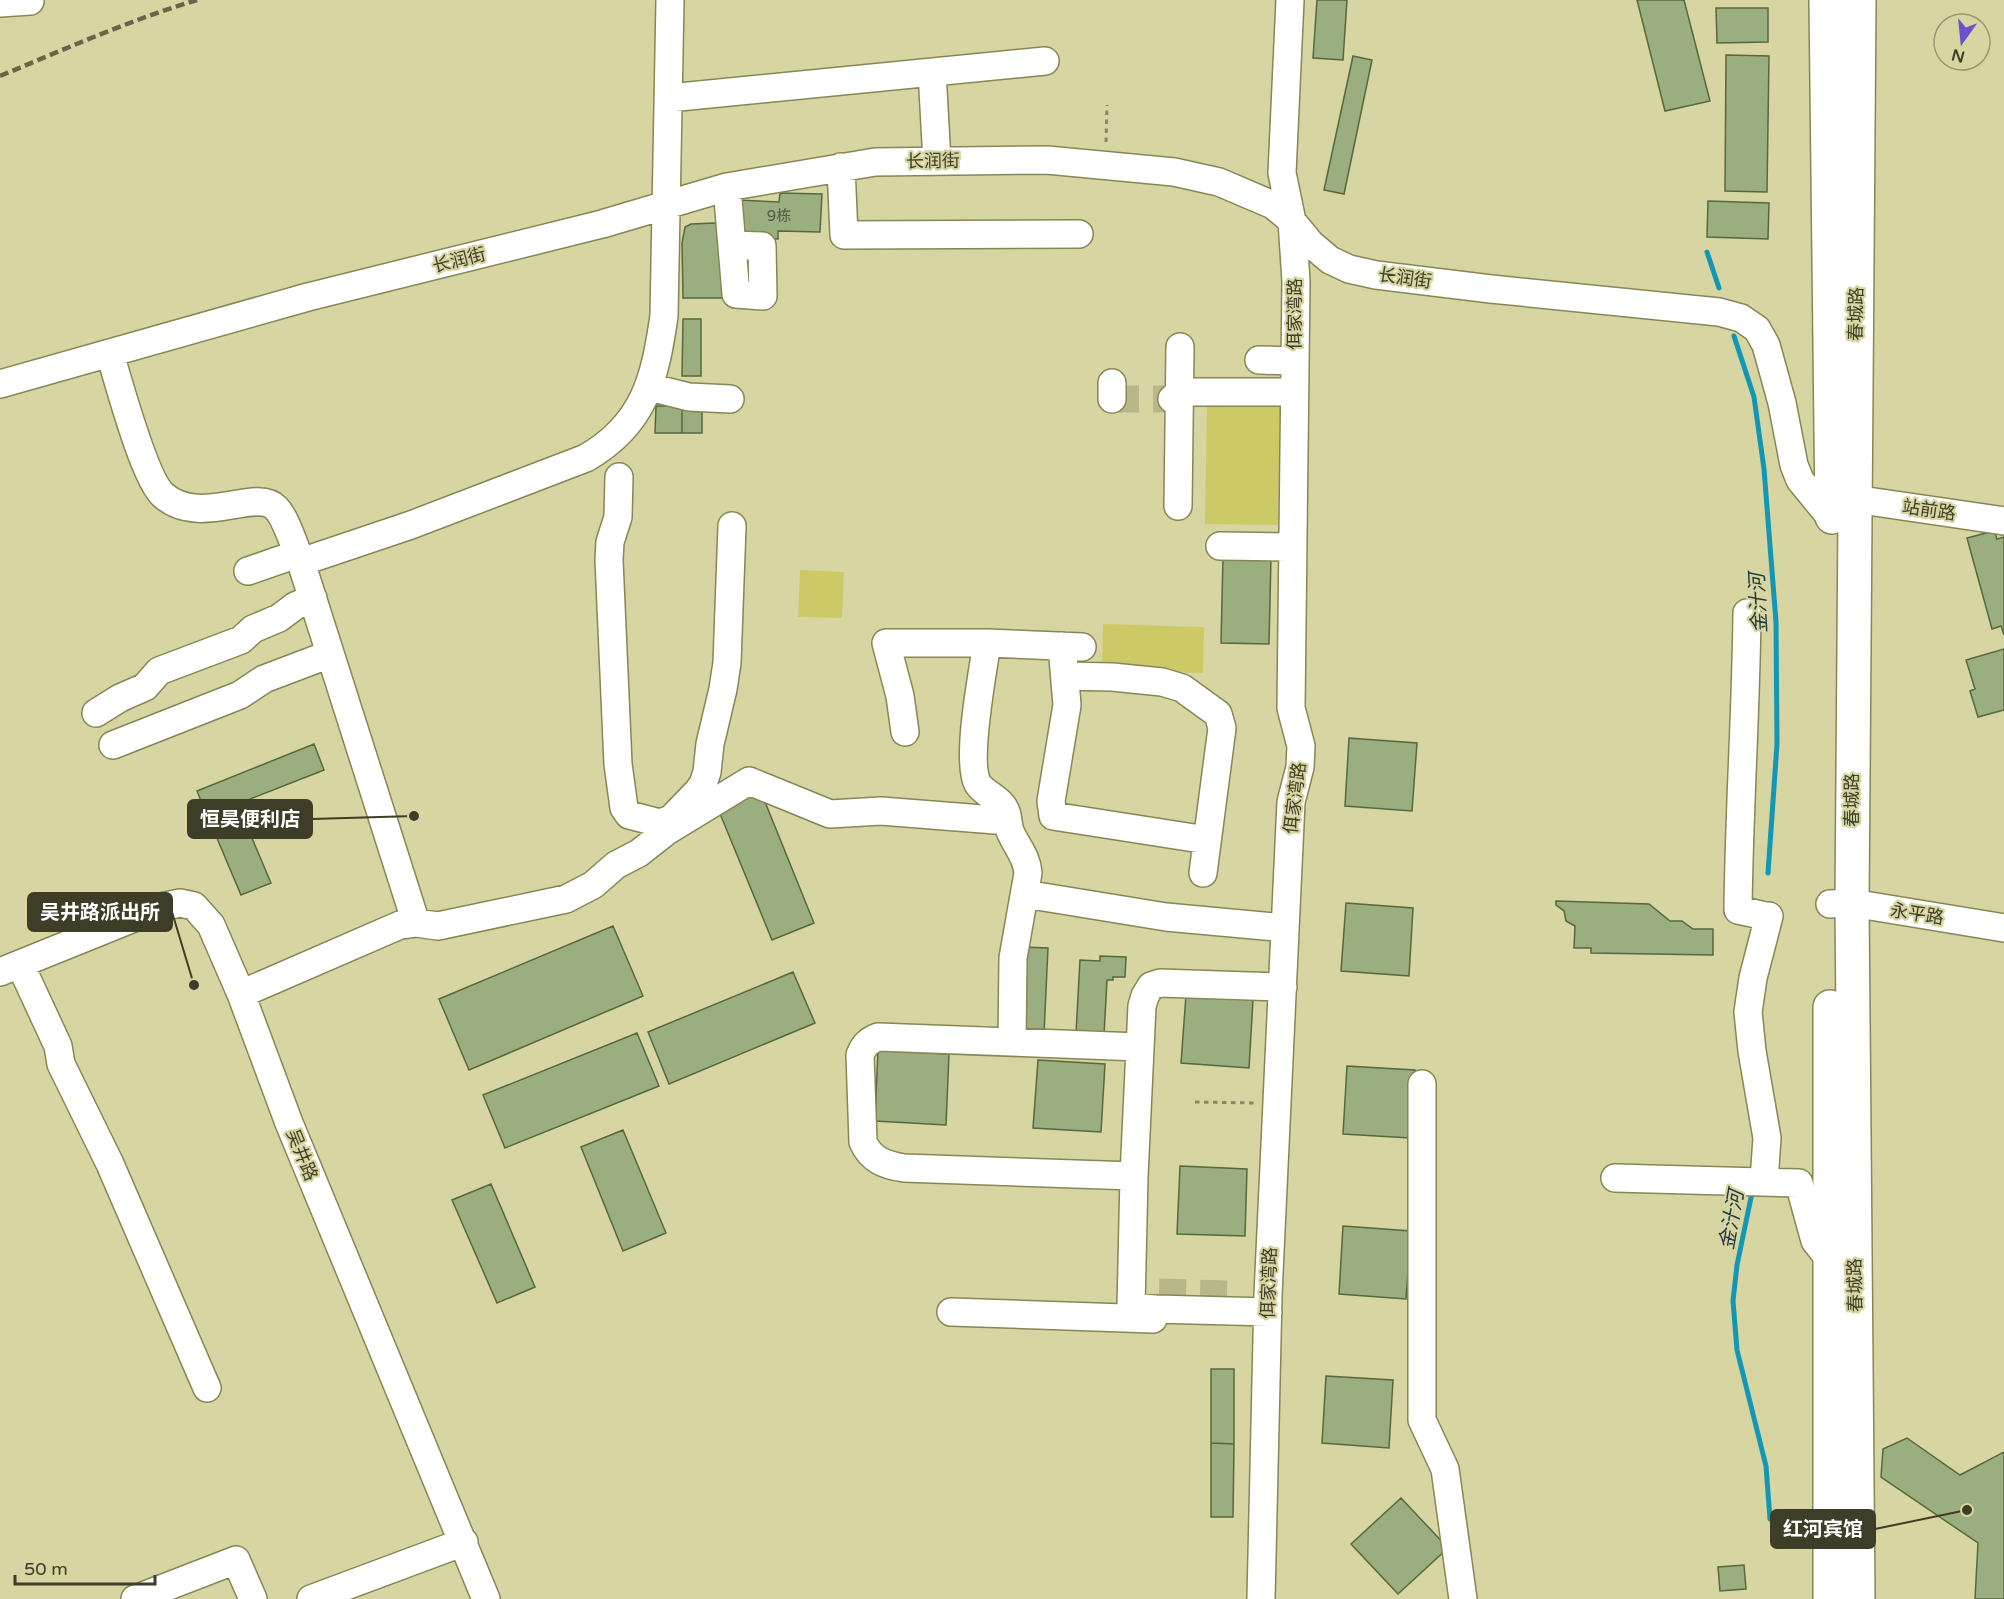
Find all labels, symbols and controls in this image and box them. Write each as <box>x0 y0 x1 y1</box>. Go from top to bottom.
north arrow <box>1932 12 1992 72</box>
text: N <box>1950 44 1967 67</box>
street label: 长润街 <box>906 150 960 172</box>
house number: 9栋 <box>767 207 791 225</box>
street label: 长润街 <box>430 243 488 277</box>
street label: 长润街 <box>1377 263 1433 293</box>
street label: 佴家湾路 <box>1284 278 1306 350</box>
street label: 春城路 <box>1845 287 1867 341</box>
street label: 站前路 <box>1901 495 1957 525</box>
water label: 金汁河 <box>1745 568 1773 634</box>
street label: 佴家湾路 <box>1280 761 1310 835</box>
street label: 春城路 <box>1841 773 1863 827</box>
callout: 恒昊便利店 <box>188 800 312 838</box>
text: 恒昊便利店 <box>200 808 300 832</box>
callout: 吴井路派出所 <box>28 893 172 931</box>
street label: 永平路 <box>1889 899 1945 929</box>
text: 吴井路派出所 <box>40 901 160 925</box>
street label: 吴井路 <box>282 1126 322 1184</box>
water label: 金汁河 <box>1715 1184 1750 1252</box>
street label: 佴家湾路 <box>1257 1247 1281 1319</box>
street label: 春城路 <box>1844 1258 1866 1312</box>
callout: 红河宾馆 <box>1771 1510 1875 1548</box>
text: 红河宾馆 <box>1783 1518 1863 1542</box>
scale bar <box>15 1548 154 1586</box>
text: 50 m <box>24 1558 68 1580</box>

